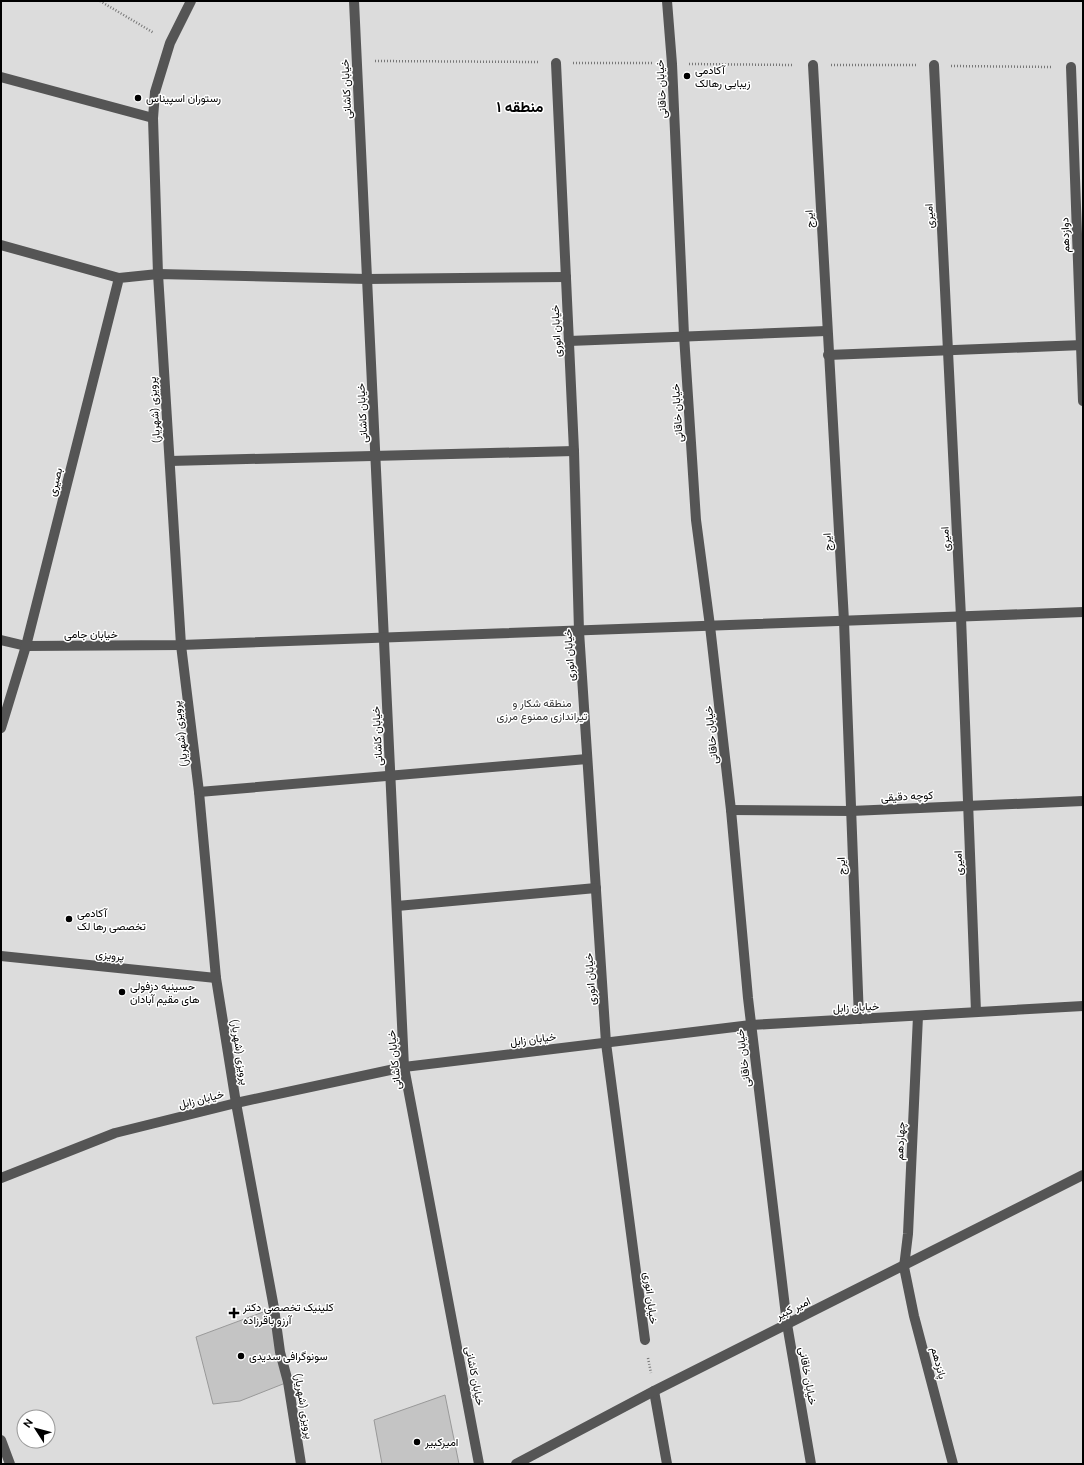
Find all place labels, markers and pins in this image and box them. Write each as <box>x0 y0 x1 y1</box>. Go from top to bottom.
place label: آکادمی زیبایی رهالک <box>695 64 751 90</box>
marker: آکادمی زیبایی رهالک <box>682 71 692 81</box>
place label: رستوران اسپیناس <box>146 92 221 106</box>
marker: رستوران اسپیناس <box>133 93 143 103</box>
place label: آکادمی تخصصی رها لک <box>77 907 147 933</box>
marker: آکادمی تخصصی رها لک <box>64 914 74 924</box>
place label: حسینیه دزفولی های مقیم آبادان <box>130 980 200 1007</box>
marker: حسینیه دزفولی های مقیم آبادان <box>117 987 127 997</box>
place label: کلینیک تخصصی دکتر آرزو باقرزاده <box>242 1301 334 1327</box>
marker: کلینیک تخصصی دکتر آرزو باقرزاده <box>228 1307 240 1319</box>
place label: سونوگرافی سدیدی <box>249 1350 328 1363</box>
marker: سونوگرافی سدیدی <box>236 1351 246 1361</box>
place label: امیرکبیر <box>424 1436 458 1449</box>
marker: امیرکبیر <box>412 1437 422 1447</box>

